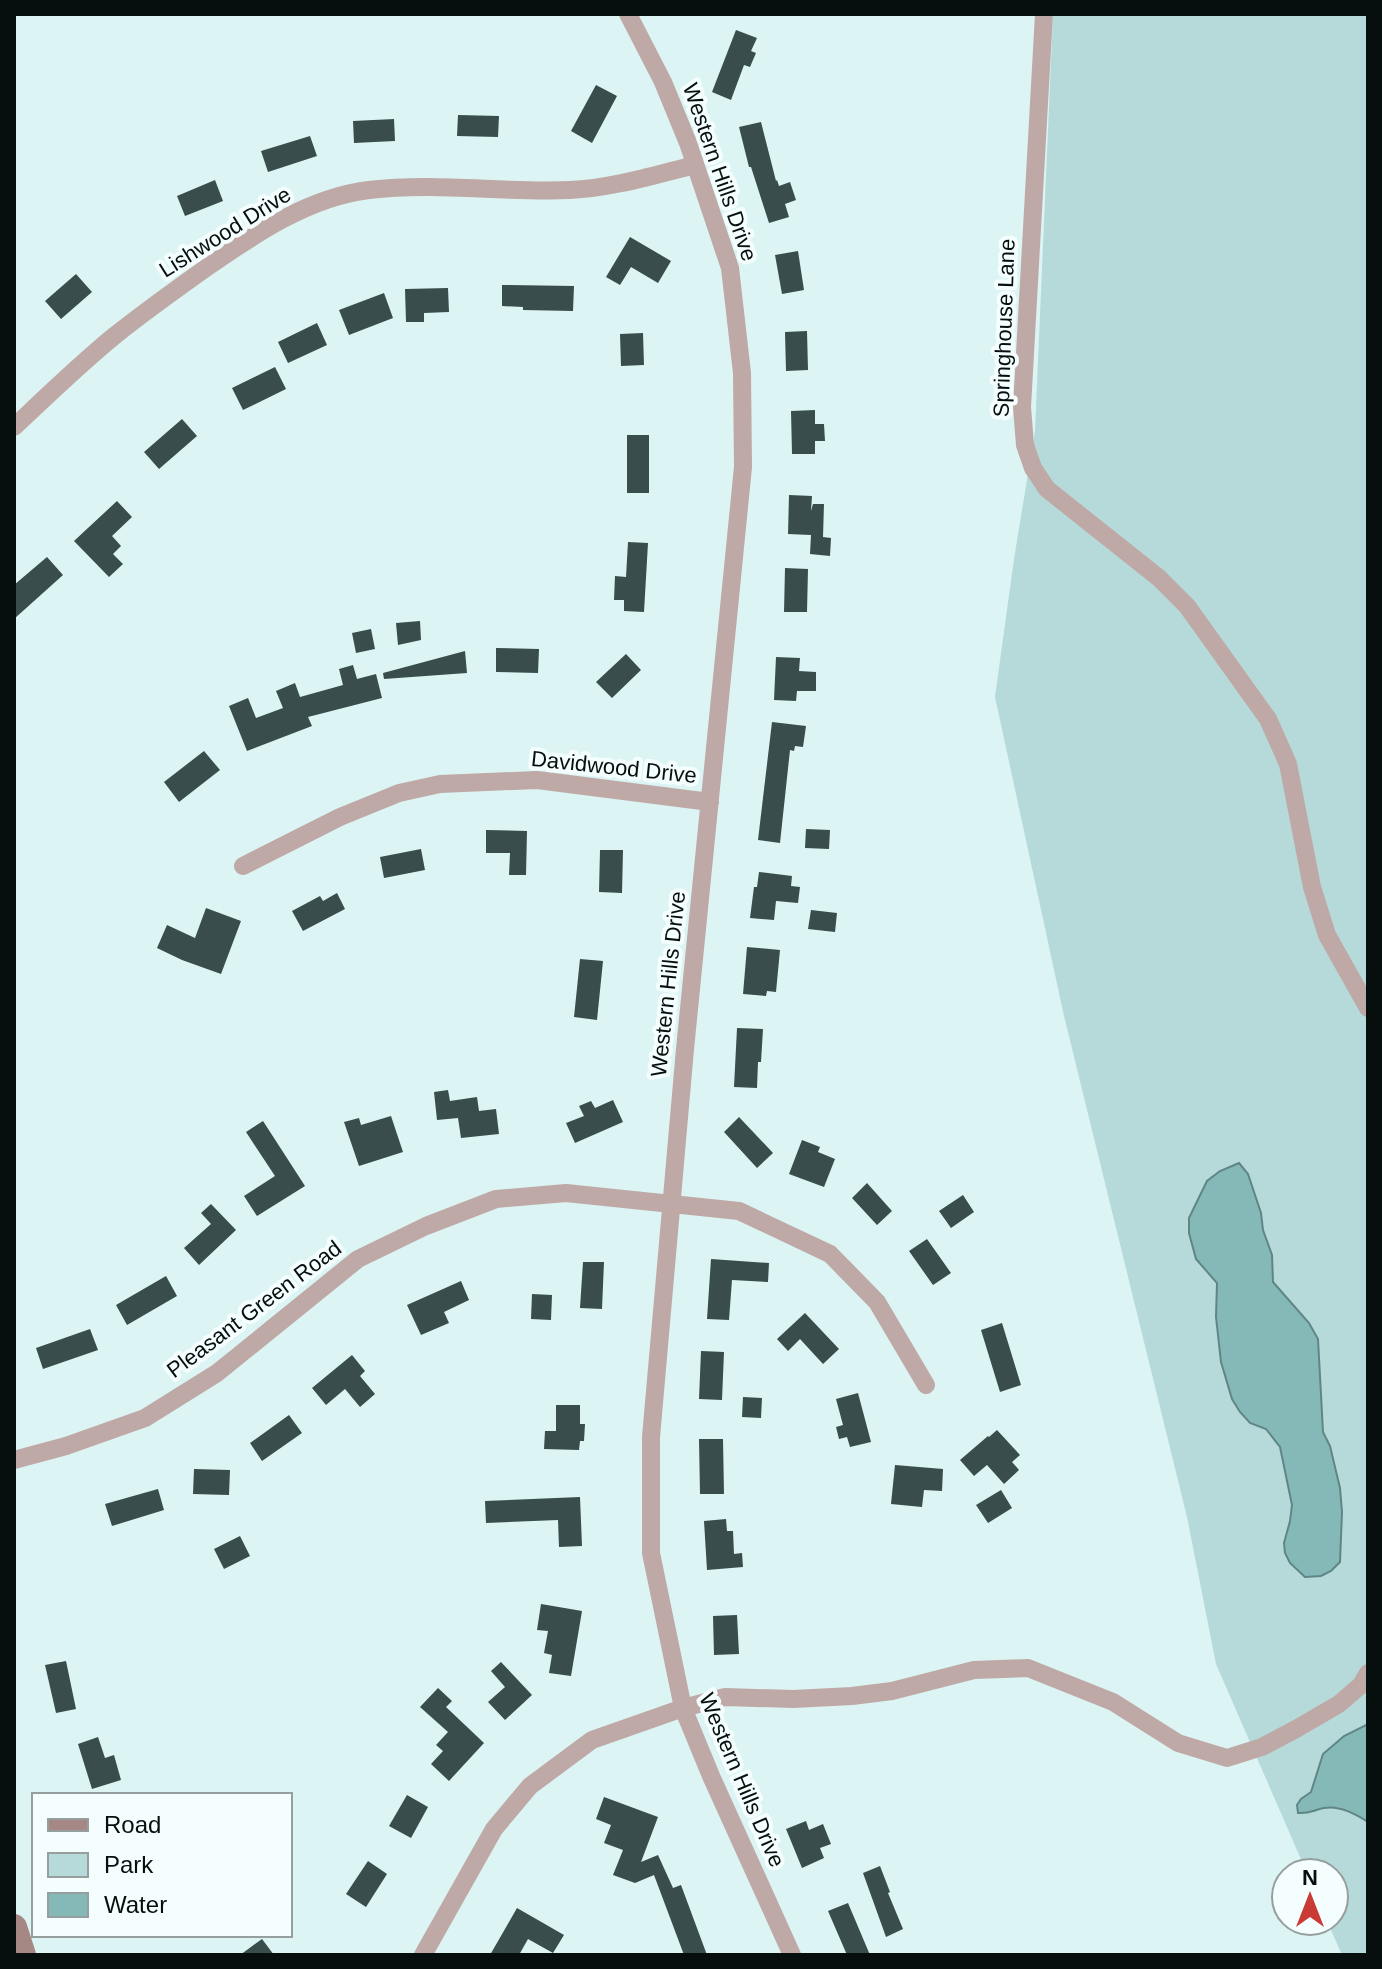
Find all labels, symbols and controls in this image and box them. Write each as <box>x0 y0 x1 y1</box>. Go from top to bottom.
street label: Western Hills Drive <box>678 80 762 264</box>
street label: Lishwood Drive <box>155 182 295 282</box>
street label: Springhouse Lane <box>988 238 1020 418</box>
street label: Davidwood Drive <box>530 746 698 788</box>
street label: Western Hills Drive <box>646 890 690 1078</box>
street label: Pleasant Green Road <box>162 1235 346 1383</box>
street label: Western Hills Drive <box>694 1689 790 1871</box>
legend <box>32 1793 292 1937</box>
text: Road <box>104 1811 161 1838</box>
text: Park <box>104 1851 154 1878</box>
north arrow <box>1270 1857 1350 1937</box>
text: N <box>1302 1865 1318 1890</box>
text: Water <box>104 1891 167 1918</box>

